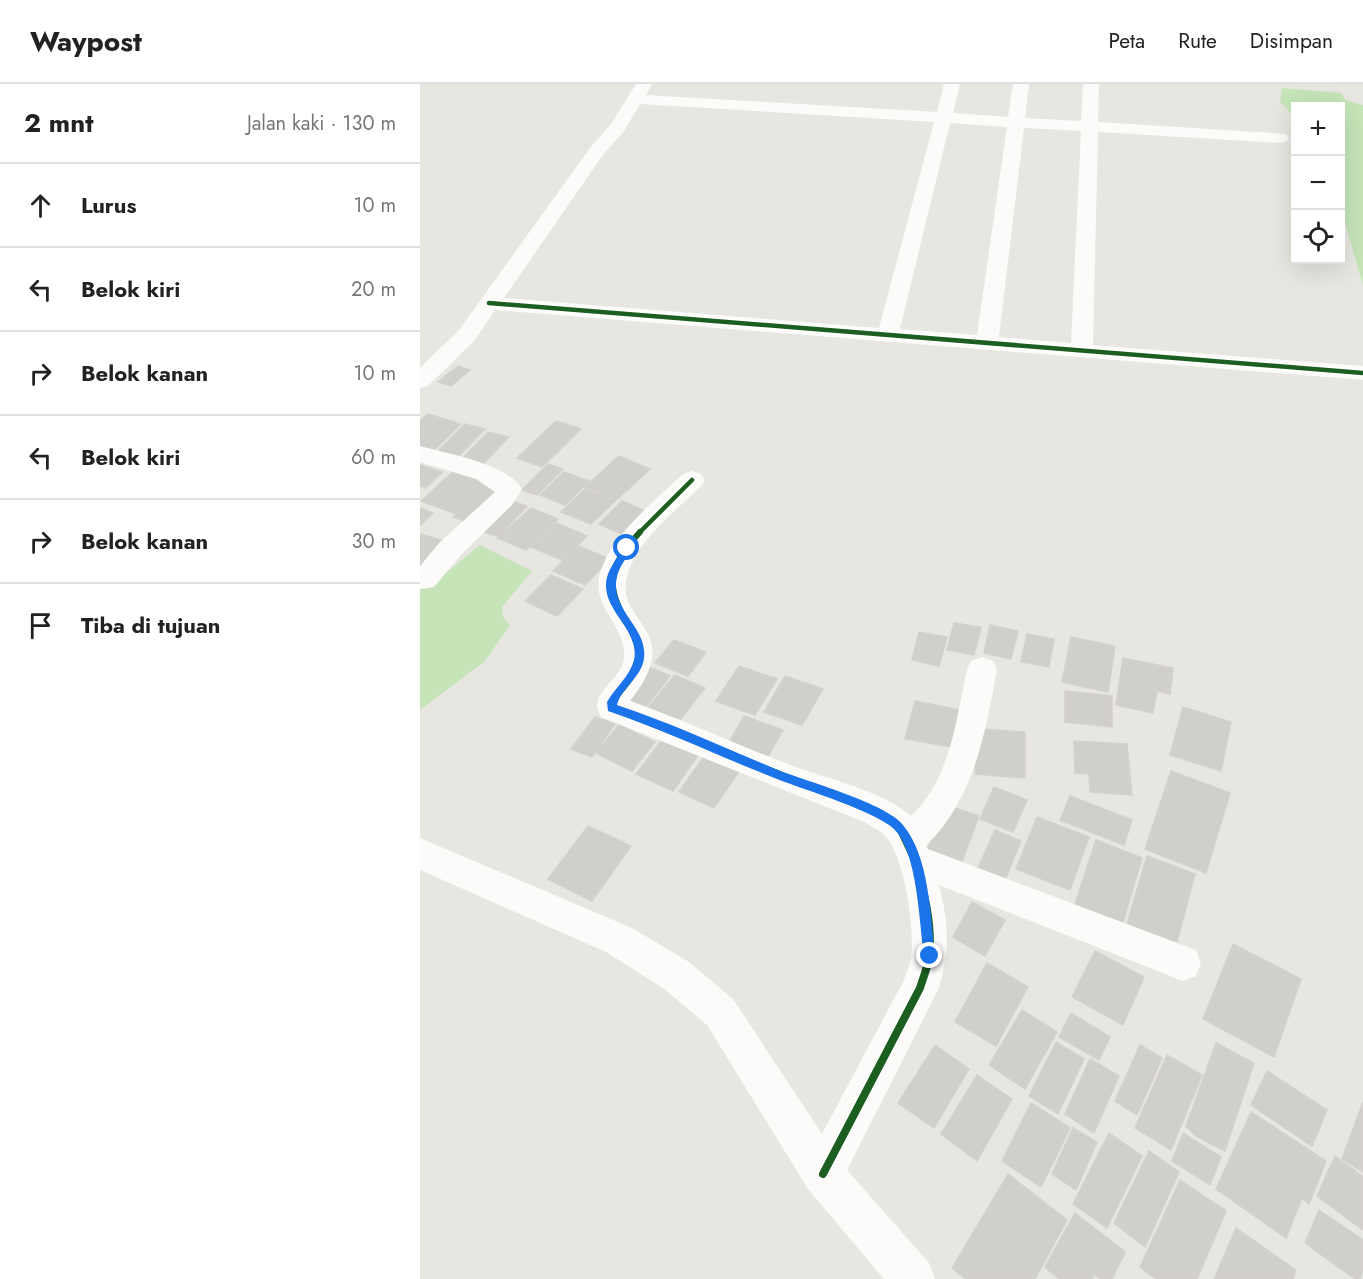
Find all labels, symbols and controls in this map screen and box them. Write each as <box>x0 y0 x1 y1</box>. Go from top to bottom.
text: Waypost <box>30 21 142 62</box>
text: Peta <box>1108 26 1145 56</box>
text: Rute <box>1178 26 1217 56</box>
text: Disimpan <box>1250 26 1333 56</box>
map controls <box>1291 102 1345 264</box>
button: + <box>1291 102 1345 156</box>
text: 2 mnt <box>24 104 93 142</box>
text: Jalan kaki · 130 m <box>247 109 396 138</box>
button: − <box>1291 156 1345 210</box>
icon: ahead <box>24 189 57 222</box>
text: Lurus <box>81 189 137 221</box>
text: 10 m <box>353 191 396 220</box>
button: locate <box>1291 210 1345 264</box>
icon: left <box>24 273 57 306</box>
text: Belok kiri <box>81 273 180 305</box>
text: 20 m <box>351 275 396 304</box>
icon: right <box>24 357 57 390</box>
text: Belok kanan <box>81 357 208 389</box>
text: 10 m <box>353 359 396 388</box>
icon: left <box>24 441 57 474</box>
text: Belok kiri <box>81 441 180 473</box>
text: 60 m <box>351 443 396 472</box>
icon: right <box>24 525 57 558</box>
text: Belok kanan <box>81 525 208 557</box>
text: 30 m <box>351 527 396 556</box>
route start <box>613 534 639 560</box>
icon: arrive <box>24 609 57 642</box>
text: Tiba di tujuan <box>81 609 220 641</box>
route end <box>916 942 942 968</box>

